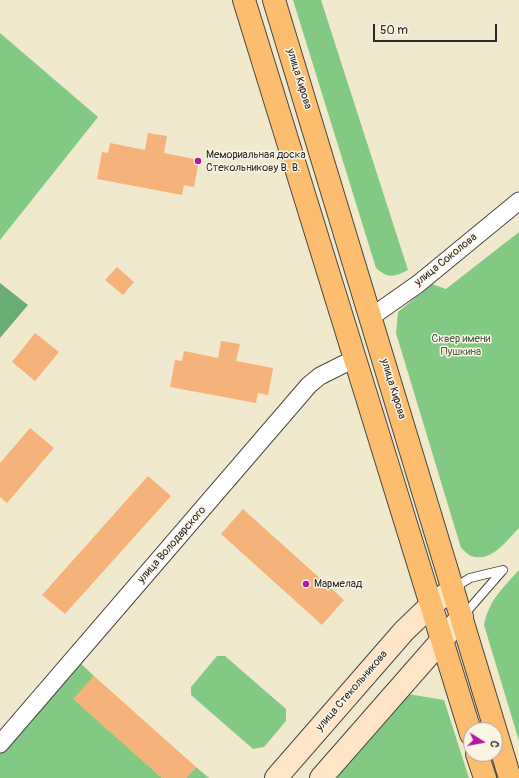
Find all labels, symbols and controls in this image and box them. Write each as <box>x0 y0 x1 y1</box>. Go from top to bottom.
scale bar <box>375 16 499 42</box>
text: 50 m <box>380 23 408 38</box>
street label: улица Кирова <box>284 47 314 111</box>
place label: Мемориальная доска Стекольникову В. В. <box>206 148 306 174</box>
marker: Мемориальная доска Стекольникову В. В. <box>193 156 203 166</box>
street label: улица Соколова <box>412 231 480 289</box>
park label: Сквер имени Пушкина <box>432 332 490 358</box>
street label: улица Кирова <box>378 357 408 421</box>
street label: улица Володарского <box>135 504 209 586</box>
place label: Мармелад <box>314 577 362 591</box>
marker: Мармелад <box>301 579 311 589</box>
street label: улица Стекольникова <box>313 648 391 734</box>
north arrow <box>463 722 503 762</box>
text: С <box>487 740 501 749</box>

